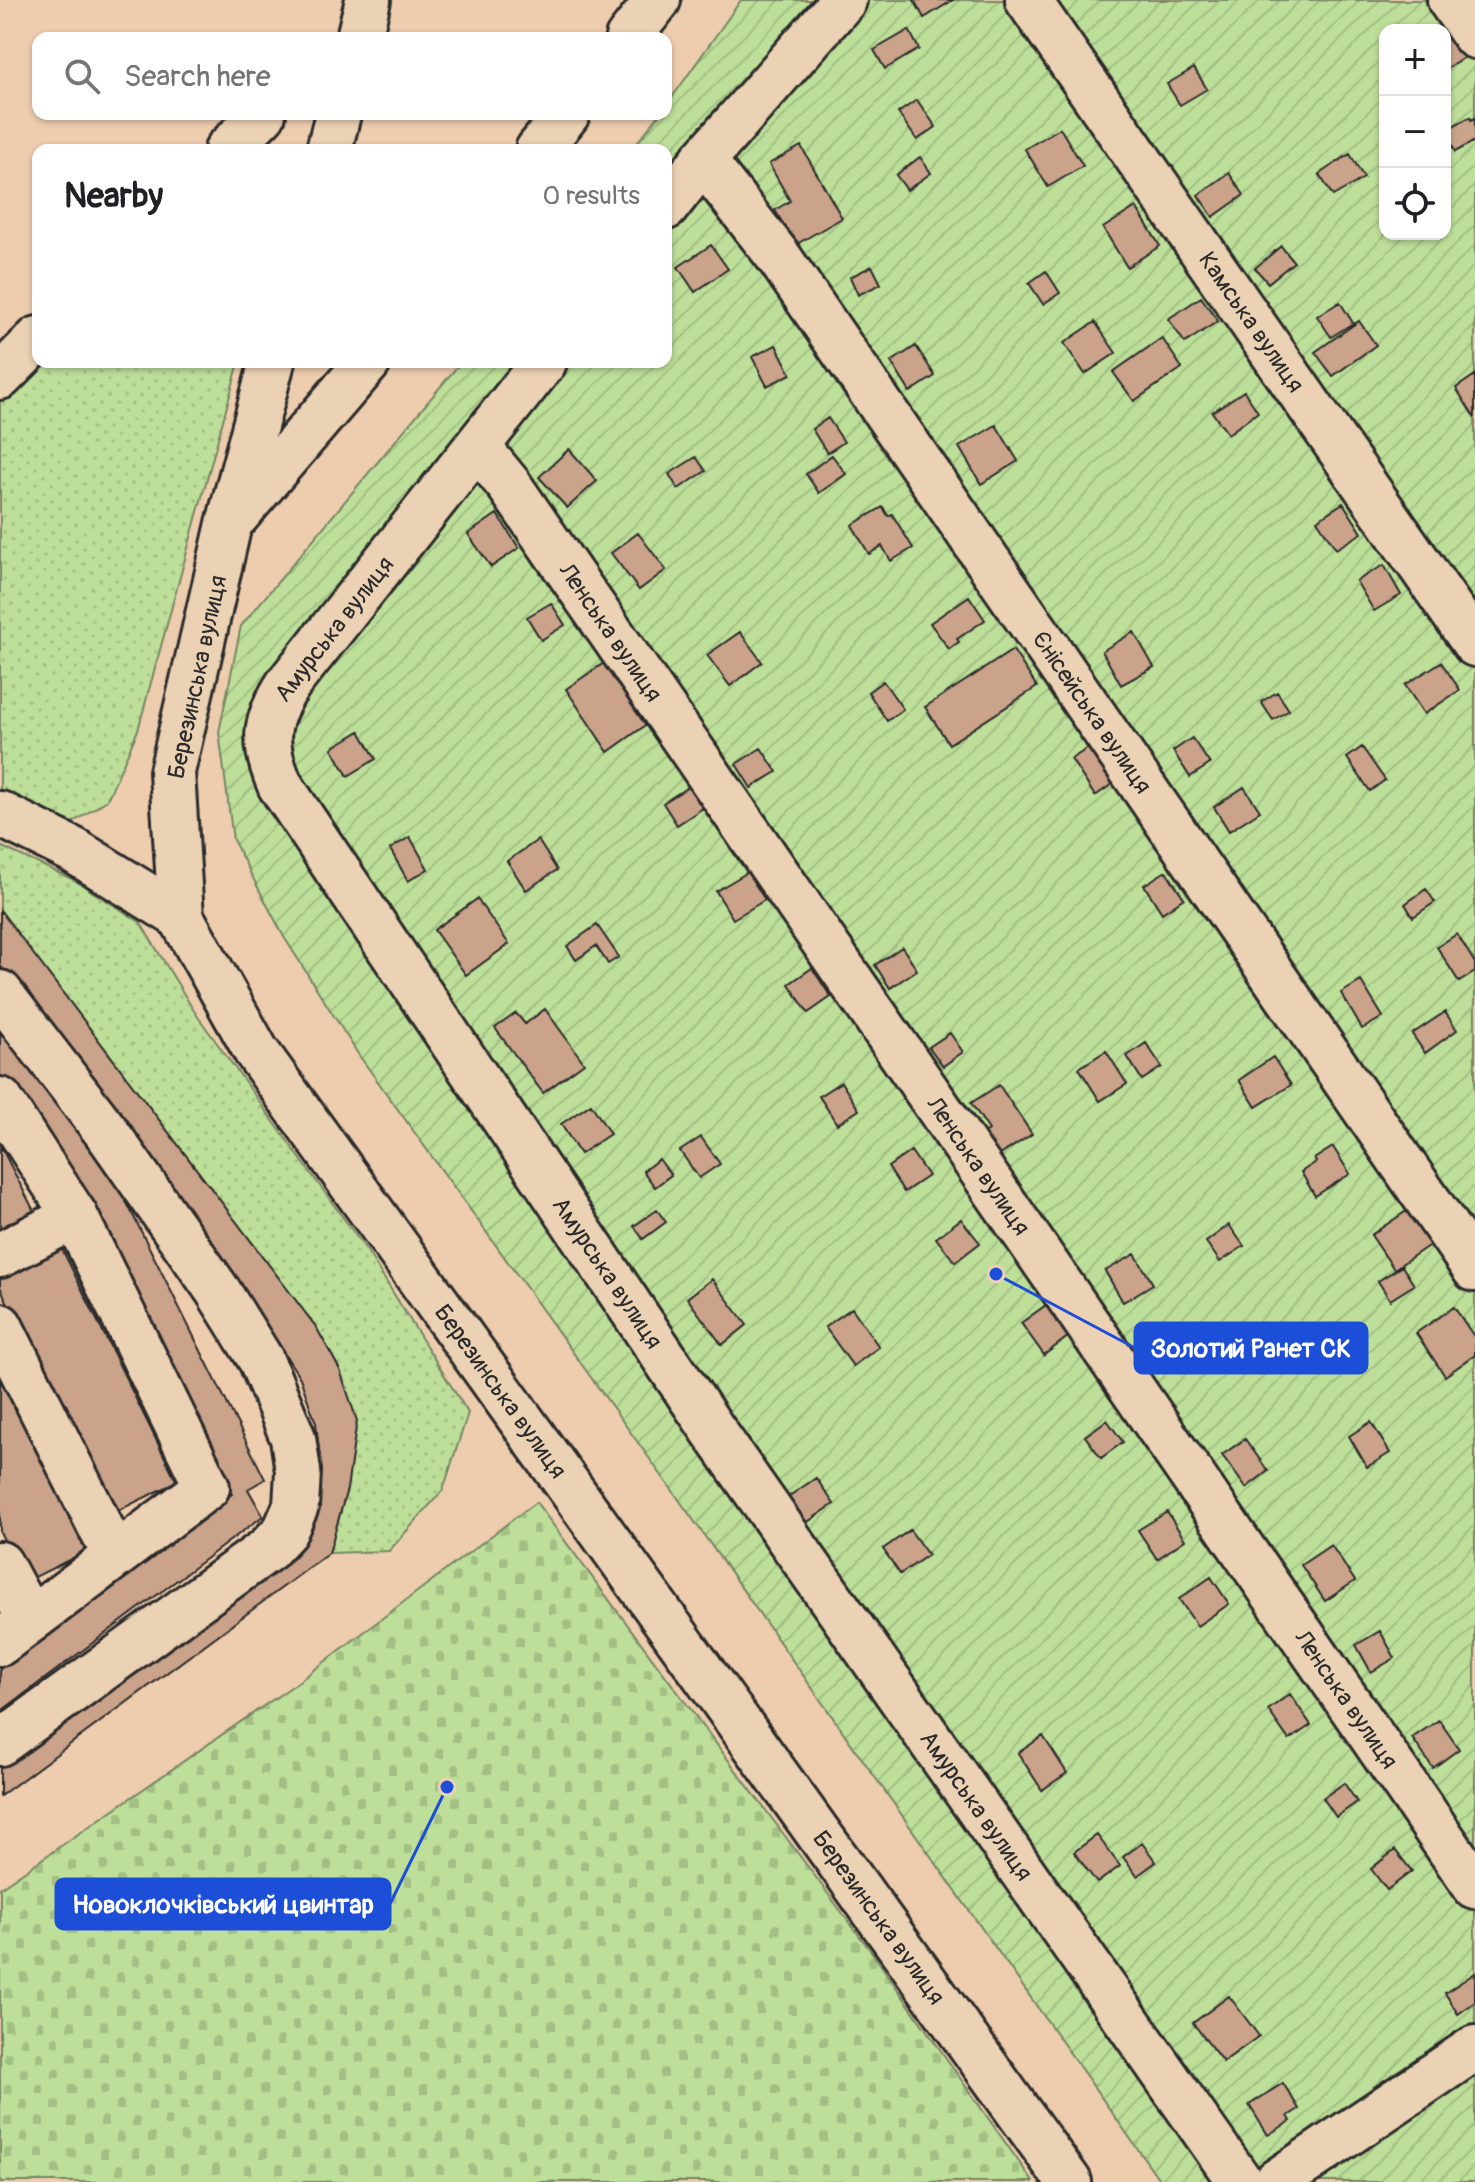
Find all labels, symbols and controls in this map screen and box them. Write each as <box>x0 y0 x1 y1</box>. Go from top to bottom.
map controls <box>1379 24 1451 240</box>
button: + <box>1379 24 1451 96</box>
search box <box>32 32 672 120</box>
icon: search <box>60 54 104 98</box>
text: Search here <box>124 58 271 95</box>
button: − <box>1379 96 1451 168</box>
button: locate <box>1379 168 1451 240</box>
text: Nearby <box>64 175 163 218</box>
text: 0 results <box>543 180 640 212</box>
street label: Камська вулиця <box>1192 246 1310 398</box>
street label: Амурська вулиця <box>269 551 400 708</box>
street label: Ленська вулиця <box>552 557 668 708</box>
street label: Березинська вулиця <box>162 573 233 782</box>
street label: Єнісейська вулиця <box>1026 626 1158 799</box>
street label: Ленська вулиця <box>920 1090 1036 1241</box>
street label: Амурська вулиця <box>546 1192 668 1355</box>
street label: Березинська вулиця <box>428 1299 573 1484</box>
callout: Золотий Ранет СК <box>1135 1323 1367 1373</box>
text: Золотий Ранет СК <box>1151 1333 1351 1365</box>
street label: Ленська вулиця <box>1287 1624 1404 1774</box>
street label: Амурська вулиця <box>913 1725 1038 1887</box>
street label: Березинська вулиця <box>806 1825 951 2010</box>
callout: Новоклочківський цвинтар <box>56 1879 390 1929</box>
text: Новоклочківський цвинтар <box>72 1889 374 1921</box>

